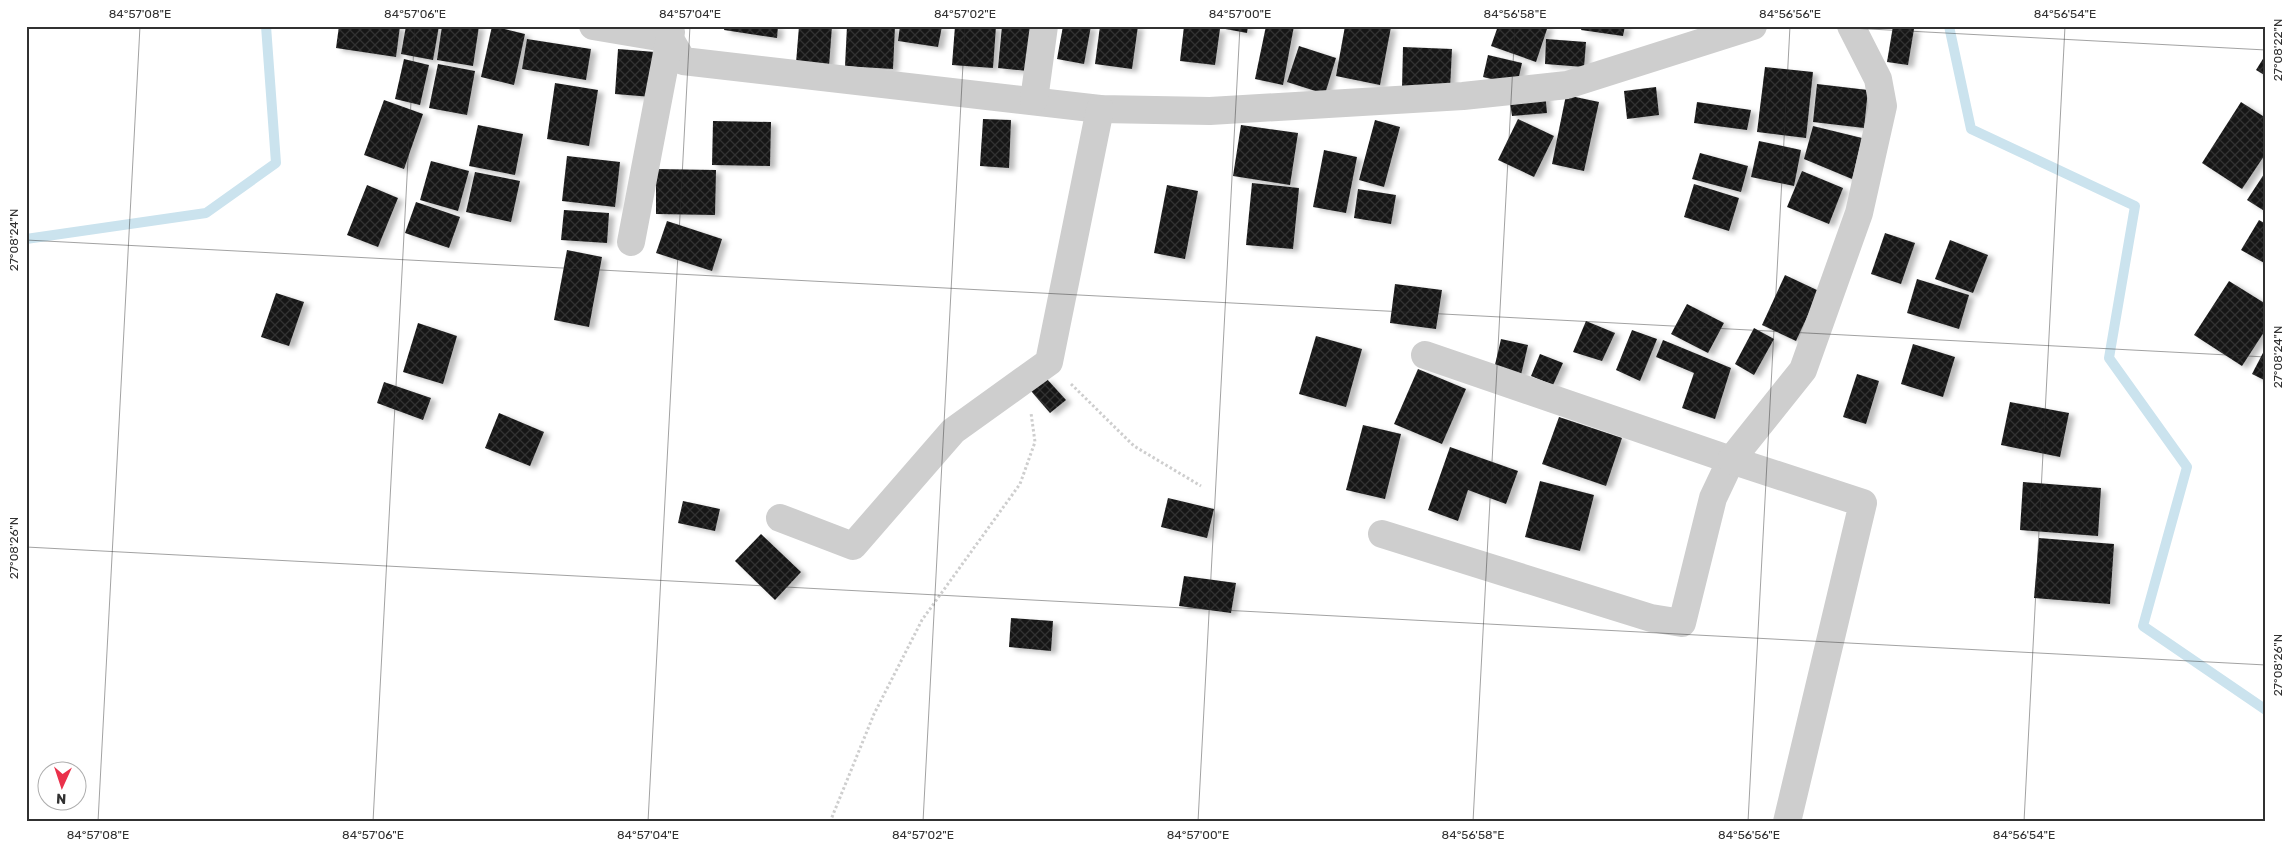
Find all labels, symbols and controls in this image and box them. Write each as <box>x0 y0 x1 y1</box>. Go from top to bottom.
text: 84°57'08"E <box>109 7 171 21</box>
text: 84°57'06"E <box>384 7 446 21</box>
text: 84°57'04"E <box>659 7 721 21</box>
text: 84°57'02"E <box>934 7 996 21</box>
text: 84°57'00"E <box>1209 7 1271 21</box>
text: 84°56'58"E <box>1484 7 1546 21</box>
text: 84°56'56"E <box>1759 7 1821 21</box>
text: 84°56'54"E <box>2034 7 2096 21</box>
text: 27°08'22"N <box>2271 19 2285 81</box>
text: 27°08'24"N <box>7 209 21 271</box>
text: 27°08'24"N <box>2271 326 2285 388</box>
text: 27°08'26"N <box>7 517 21 579</box>
text: 27°08'26"N <box>2271 634 2285 696</box>
north arrow <box>38 760 88 810</box>
text: N <box>56 790 67 807</box>
text: 84°57'08"E <box>67 828 129 842</box>
text: 84°57'06"E <box>342 828 404 842</box>
text: 84°57'04"E <box>617 828 679 842</box>
text: 84°57'02"E <box>892 828 954 842</box>
text: 84°57'00"E <box>1167 828 1229 842</box>
text: 84°56'58"E <box>1442 828 1504 842</box>
text: 84°56'56"E <box>1718 828 1780 842</box>
text: 84°56'54"E <box>1993 828 2055 842</box>

